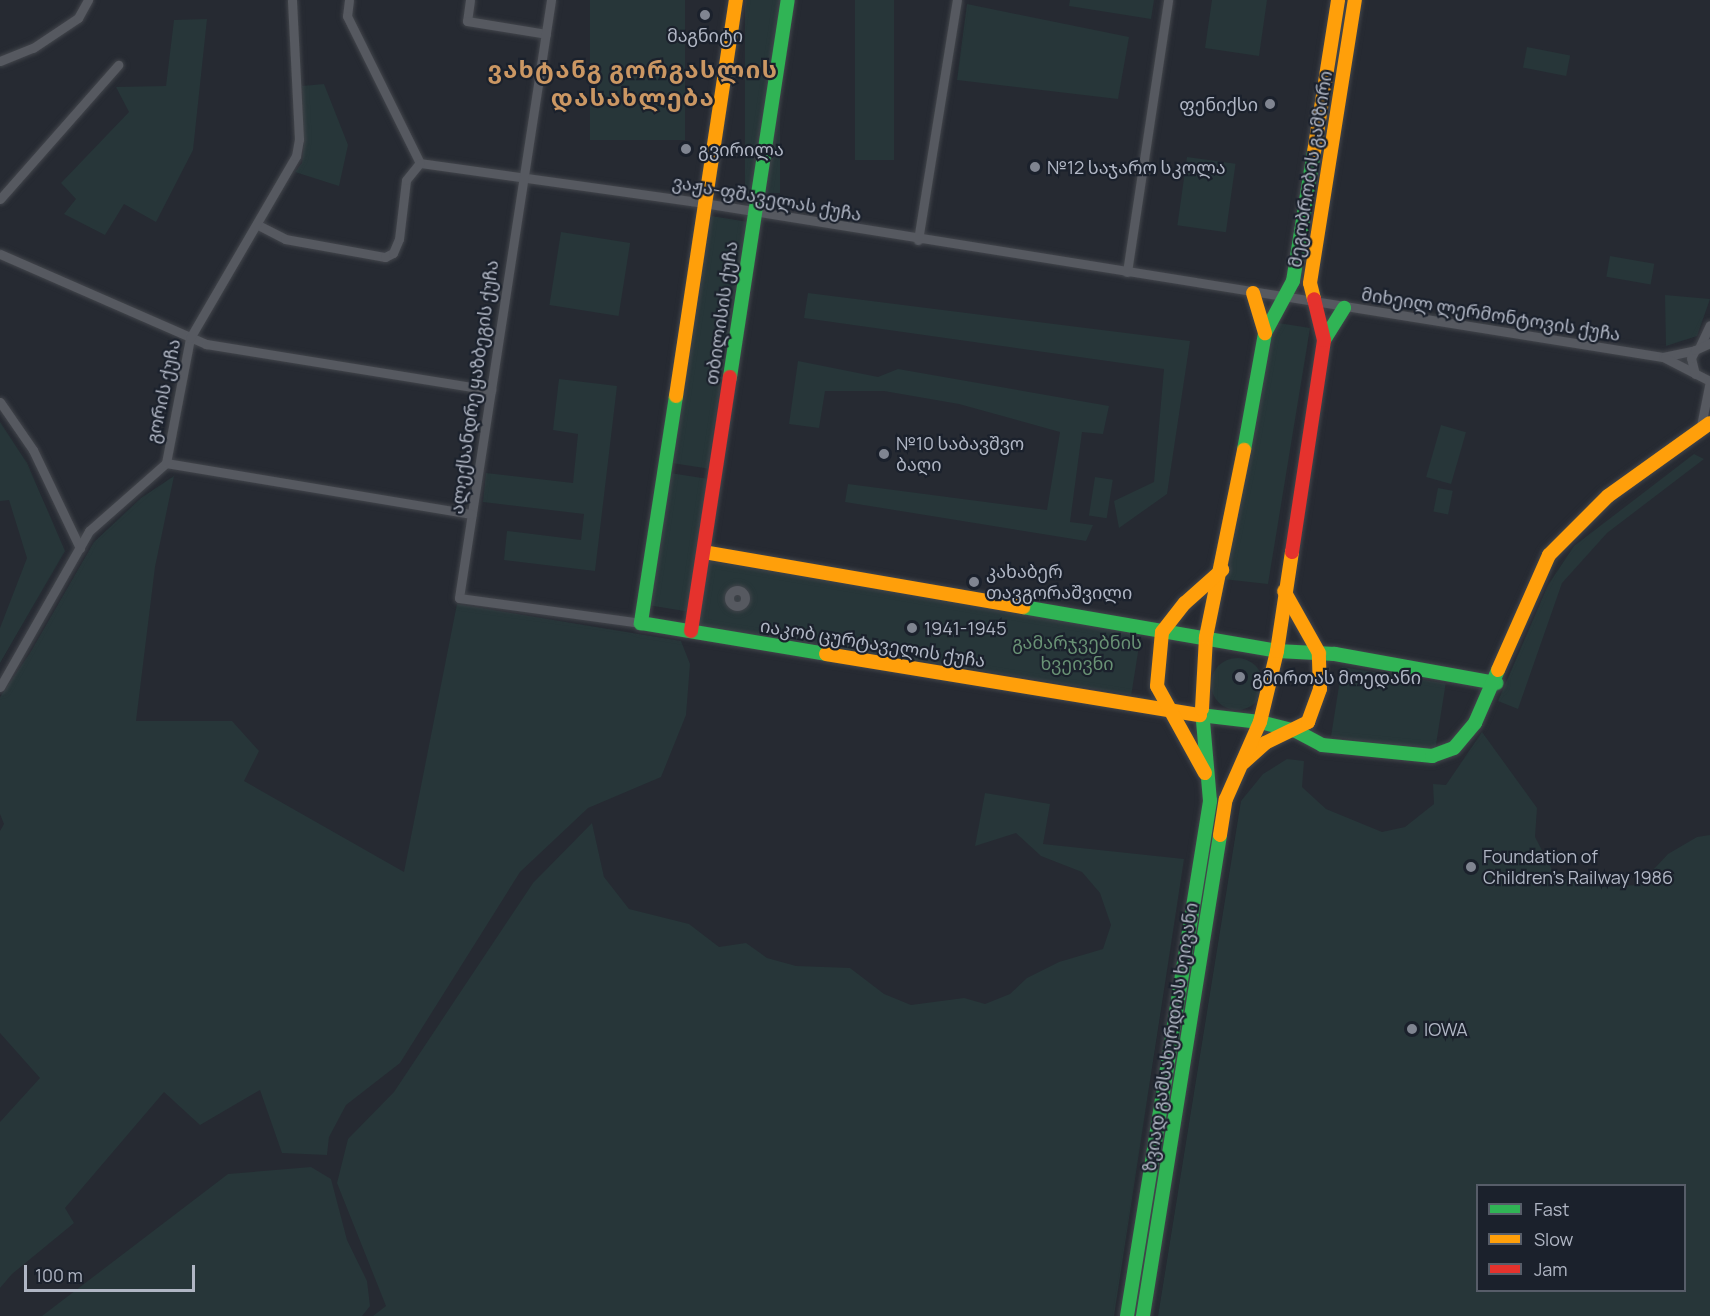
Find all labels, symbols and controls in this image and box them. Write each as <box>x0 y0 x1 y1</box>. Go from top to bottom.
marker: მაგნიტი <box>698 8 712 22</box>
place label: მაგნიტი <box>667 24 743 46</box>
district label: ვახტანგ გორგასლის დასახლება <box>488 55 778 111</box>
street label: მეგობრობის გამზირი <box>1284 69 1336 269</box>
place label: ფენიქსი <box>1179 93 1258 115</box>
marker: ფენიქსი <box>1263 97 1277 111</box>
place label: გვირილა <box>698 138 784 160</box>
marker: გვირილა <box>679 142 693 156</box>
place label: №12 საჯარო სკოლა <box>1047 156 1226 178</box>
marker: №12 საჯარო სკოლა <box>1028 160 1042 174</box>
street label: ვაჟა-ფშაველას ქუჩა <box>671 171 863 225</box>
street label: თბილისის ქუჩა <box>700 240 742 386</box>
street label: ალექსანდრე ყაზბეგის ქუჩა <box>445 259 503 515</box>
street label: მიხეილ ლერმონტოვის ქუჩა <box>1360 283 1622 345</box>
street label: გორის ქუჩა <box>141 337 185 445</box>
place label: №10 საბავშვო ბაღი <box>896 433 1024 476</box>
marker: №10 საბავშვო ბაღი <box>877 447 891 461</box>
place label: კახაბერ თავგორაშვილი <box>986 561 1132 604</box>
marker: კახაბერ თავგორაშვილი <box>967 575 981 589</box>
street label: იაკობ ცურტაველის ქუჩა <box>759 615 987 671</box>
place label: 1941-1945 <box>924 617 1007 639</box>
marker: 1941-1945 <box>905 621 919 635</box>
park label: გამარჯვებნის ხვეივნი <box>1012 632 1142 674</box>
place label: გმირთას მოედანი <box>1252 666 1421 688</box>
marker: გმირთას მოედანი <box>1233 670 1247 684</box>
place label: Foundation of Children's Railway 1986 <box>1483 846 1673 888</box>
marker: Foundation of Children's Railway 1986 <box>1464 860 1478 874</box>
street label: ზვიად გამსახურდიას ხეივანი <box>1138 901 1202 1173</box>
place label: IOWA <box>1424 1018 1468 1040</box>
marker: IOWA <box>1405 1022 1419 1036</box>
legend <box>1476 1184 1686 1292</box>
text: Fast <box>1534 1197 1569 1221</box>
text: Slow <box>1534 1227 1573 1251</box>
scale bar <box>27 1253 198 1291</box>
text: Jam <box>1534 1257 1568 1281</box>
text: 100 m <box>35 1263 83 1287</box>

